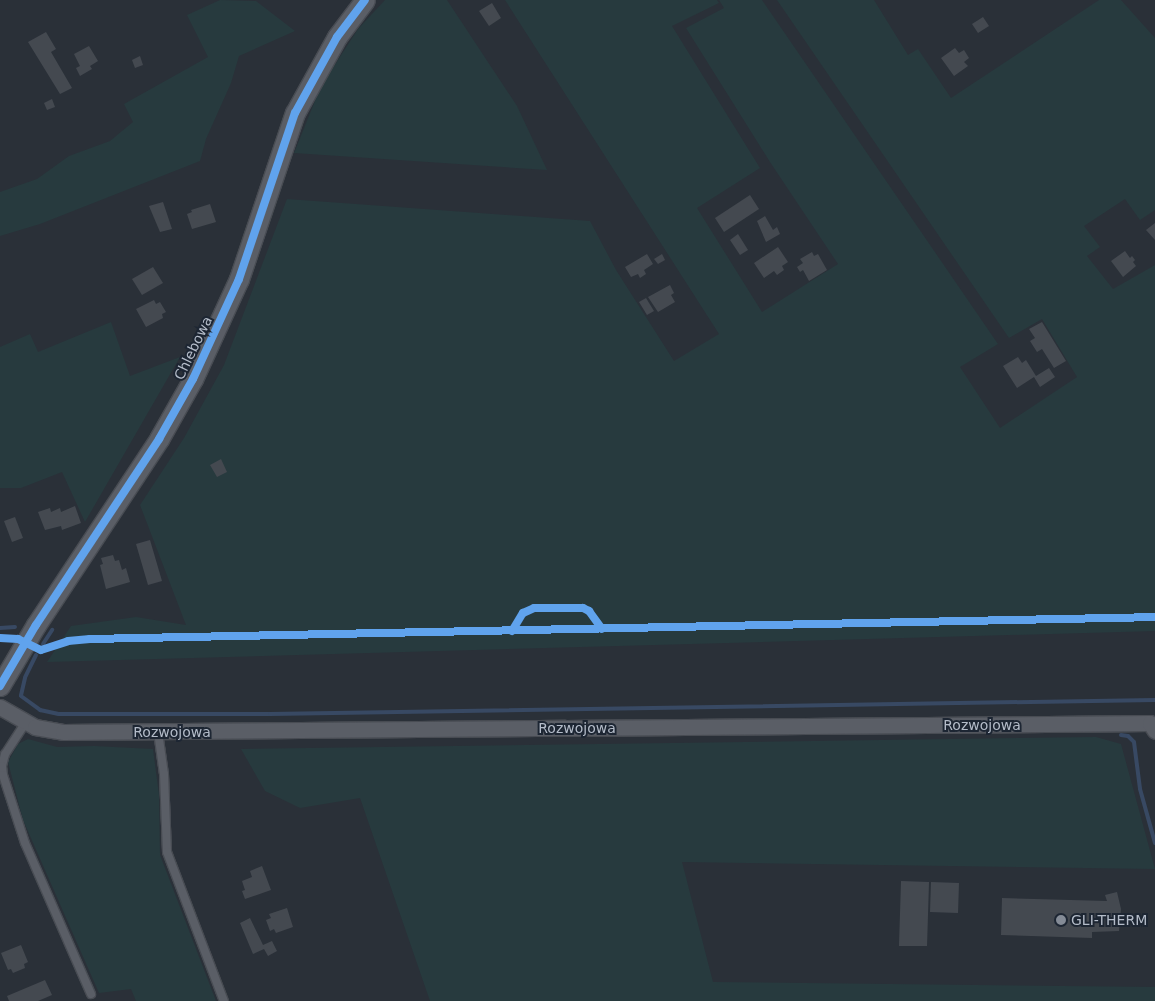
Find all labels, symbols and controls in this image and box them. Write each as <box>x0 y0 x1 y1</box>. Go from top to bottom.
street label: Chlebowa <box>170 313 216 383</box>
street label: Rozwojowa <box>943 717 1021 733</box>
street label: Rozwojowa <box>538 720 616 736</box>
street label: Rozwojowa <box>133 724 211 740</box>
place label: GLI-THERM <box>1071 912 1147 928</box>
marker: GLI-THERM <box>1055 914 1067 926</box>

